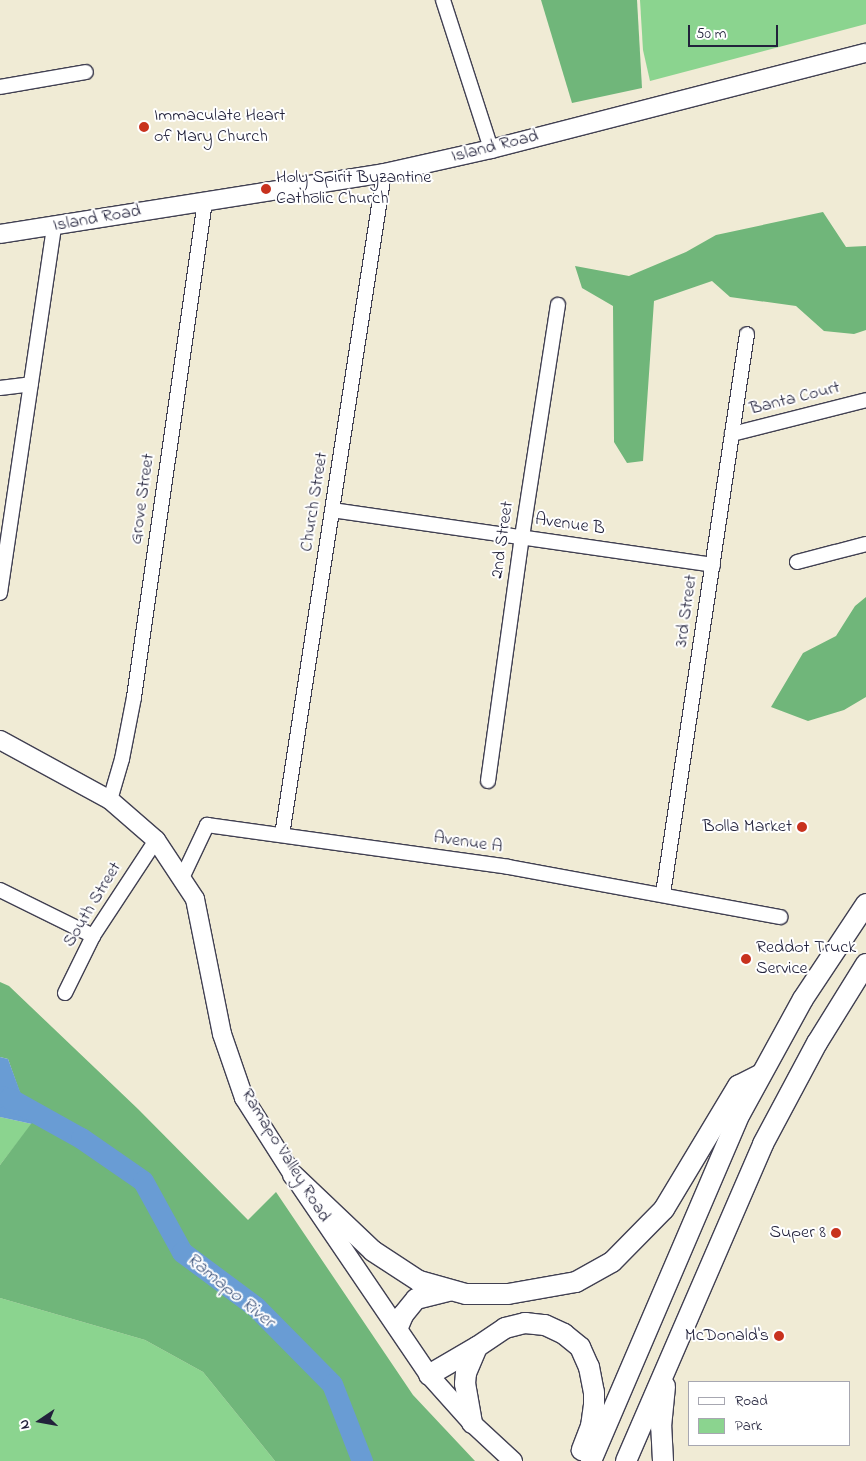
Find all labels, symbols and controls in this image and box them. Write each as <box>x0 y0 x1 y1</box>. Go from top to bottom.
scale bar <box>691 15 781 47</box>
text: 50 m <box>696 23 726 45</box>
place label: Immaculate Heart of Mary Church <box>154 106 285 148</box>
marker: Immaculate Heart of Mary Church <box>138 121 150 133</box>
street label: Island Road <box>449 126 541 168</box>
place label: Holy Spirit Byzantine Catholic Church <box>276 168 431 210</box>
marker: Holy Spirit Byzantine Catholic Church <box>260 183 272 195</box>
street label: Island Road <box>51 201 143 237</box>
street label: Banta Court <box>748 377 842 421</box>
street label: Church Street <box>296 451 334 553</box>
street label: Grove Street <box>126 452 160 546</box>
street label: 2nd Street <box>487 500 519 580</box>
street label: Avenue B <box>534 509 606 541</box>
street label: 3rd Street <box>671 573 703 649</box>
place label: Bolla Market <box>703 816 792 838</box>
marker: Bolla Market <box>796 821 808 833</box>
street label: Avenue A <box>432 827 504 859</box>
street label: South Street <box>59 858 127 952</box>
place label: Reddot Truck Service <box>756 938 856 981</box>
marker: Reddot Truck Service <box>740 953 752 965</box>
street label: Ramapo Valley Road <box>235 1085 335 1227</box>
place label: Super 8 <box>770 1222 826 1244</box>
marker: Super 8 <box>830 1227 842 1239</box>
water label: Ramapo River <box>181 1248 279 1334</box>
place label: McDonald's <box>685 1325 769 1347</box>
marker: McDonald's <box>773 1330 785 1342</box>
legend <box>688 1381 851 1446</box>
text: Road <box>735 1390 768 1412</box>
north arrow <box>15 1396 65 1446</box>
text: Park <box>735 1415 762 1437</box>
text: N <box>14 1417 36 1431</box>

